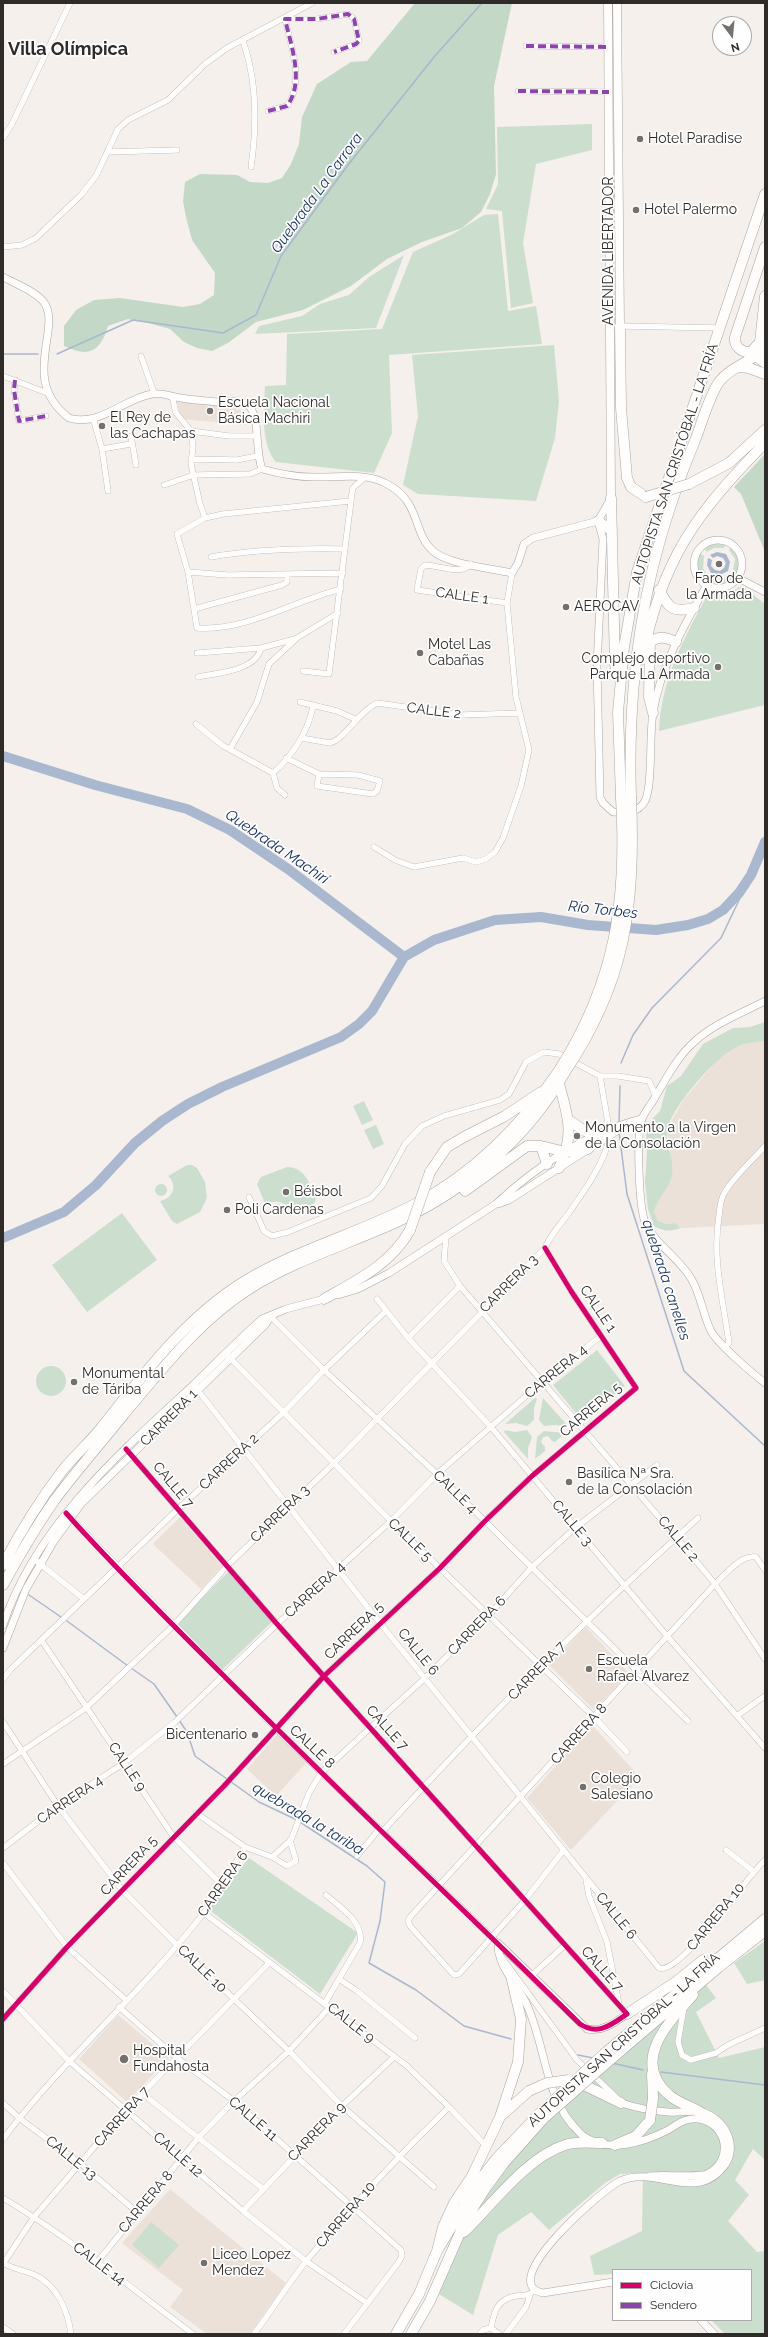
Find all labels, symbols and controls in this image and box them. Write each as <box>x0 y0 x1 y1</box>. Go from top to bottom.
north arrow <box>712 16 752 56</box>
district label: Villa Olímpica <box>8 39 128 61</box>
text: N <box>729 40 741 54</box>
water label: Quebrada La Carrora <box>267 129 367 257</box>
place label: Hotel Paradise <box>648 131 742 147</box>
marker: Hotel Paradise <box>635 134 645 144</box>
street label: AVENIDA LIBERTADOR <box>601 177 617 325</box>
place label: Hotel Palermo <box>644 202 737 218</box>
marker: Hotel Palermo <box>631 205 641 215</box>
street label: AUTOPISTA SAN CRISTÓBAL - LA FRÍA <box>628 341 722 587</box>
place label: Escuela Nacional Básica Machiri <box>218 395 330 428</box>
marker: Escuela Nacional Básica Machiri <box>205 406 215 416</box>
place label: El Rey de las Cachapas <box>110 410 196 442</box>
marker: El Rey de las Cachapas <box>97 421 107 431</box>
marker: Faro de la Armada <box>714 559 724 569</box>
place label: Faro de la Armada <box>686 571 752 604</box>
street label: CALLE 1 <box>434 584 490 608</box>
place label: AEROCAV <box>574 599 639 615</box>
marker: AEROCAV <box>561 602 571 612</box>
place label: Motel Las Cabañas <box>428 637 491 670</box>
marker: Motel Las Cabañas <box>415 648 425 658</box>
place label: Complejo deportivo Parque La Armada <box>581 651 710 684</box>
marker: Complejo deportivo Parque La Armada <box>713 662 723 672</box>
street label: CALLE 2 <box>406 699 462 723</box>
water label: Quebrada Machirí <box>222 806 332 888</box>
water label: Río Torbes <box>567 897 639 923</box>
place label: Monumento a la Virgen de la Consolación <box>585 1120 736 1152</box>
marker: Monumento a la Virgen de la Consolación <box>572 1131 582 1141</box>
place label: Béisbol <box>294 1184 342 1200</box>
marker: Béisbol <box>281 1187 291 1197</box>
place label: Poli Cardenas <box>235 1202 324 1218</box>
marker: Poli Cardenas <box>222 1205 232 1215</box>
water label: quebrada canelles <box>638 1217 694 1343</box>
street label: CARRERA 3 <box>476 1251 542 1317</box>
street label: CALLE 1 <box>576 1282 620 1336</box>
street label: CARRERA 4 <box>521 1342 591 1402</box>
place label: Monumental de Táriba <box>82 1366 164 1398</box>
marker: Monumental de Táriba <box>69 1377 79 1387</box>
street label: CARRERA 5 <box>557 1379 625 1441</box>
street label: CARRERA 1 <box>137 1386 201 1450</box>
street label: CARRERA 2 <box>196 1430 262 1494</box>
street label: CALLE 7 <box>149 1459 197 1511</box>
place label: Basílica Nª Sra. de la Consolación <box>577 1466 692 1498</box>
street label: CALLE 4 <box>429 1467 481 1517</box>
marker: Basílica Nª Sra. de la Consolación <box>564 1477 574 1487</box>
street label: CARRERA 3 <box>247 1482 313 1546</box>
street label: CALLE 3 <box>548 1497 596 1549</box>
street label: CALLE 2 <box>654 1513 702 1565</box>
street label: CALLE 5 <box>384 1515 436 1565</box>
street label: CARRERA 4 <box>281 1558 349 1622</box>
street label: CARRERA 6 <box>444 1593 510 1659</box>
street label: CARRERA 5 <box>321 1599 387 1663</box>
street label: CALLE 6 <box>394 1625 442 1679</box>
street label: CARRERA 7 <box>505 1638 569 1704</box>
place label: Escuela Rafael Alvarez <box>597 1653 689 1686</box>
marker: Escuela Rafael Alvarez <box>584 1664 594 1674</box>
street label: CARRERA 8 <box>547 1700 611 1768</box>
street label: CALLE 7 <box>362 1702 412 1754</box>
street label: CALLE 8 <box>286 1722 338 1772</box>
place label: Bicentenario <box>166 1727 247 1743</box>
marker: Bicentenario <box>250 1730 260 1740</box>
street label: CALLE 9 <box>105 1739 149 1795</box>
place label: Colegio Salesiano <box>591 1771 653 1804</box>
street label: CARRERA 4 <box>34 1772 106 1828</box>
water label: quebrada la tariba <box>249 1779 367 1859</box>
marker: Colegio Salesiano <box>578 1782 588 1792</box>
street label: CARRERA 5 <box>97 1833 161 1899</box>
street label: CARRERA 6 <box>194 1848 252 1920</box>
street label: CARRERA 10 <box>684 1880 748 1954</box>
street label: CALLE 6 <box>592 1889 640 1943</box>
street label: CALLE 10 <box>174 1941 230 1997</box>
street label: CALLE 7 <box>577 1943 627 1995</box>
street label: AUTOPISTA SAN CRISTÓBAL - LA FRÍA <box>525 1949 723 2131</box>
street label: CALLE 9 <box>324 1999 378 2047</box>
place label: Hospital Fundahosta <box>133 2043 209 2076</box>
marker: Hospital Fundahosta <box>118 2053 130 2065</box>
street label: CARRERA 7 <box>91 2083 153 2151</box>
street label: CALLE 11 <box>225 2093 281 2145</box>
street label: CARRERA 9 <box>285 2099 349 2165</box>
street label: CALLE 12 <box>150 2129 206 2181</box>
street label: CALLE 13 <box>42 2132 100 2184</box>
street label: CARRERA 8 <box>115 2167 177 2237</box>
street label: CARRERA 10 <box>313 2178 379 2252</box>
street label: CALLE 14 <box>70 2239 128 2289</box>
place label: Liceo Lopez Mendez <box>212 2247 291 2280</box>
marker: Liceo Lopez Mendez <box>199 2258 209 2268</box>
legend <box>612 2269 752 2321</box>
text: Ciclovía <box>650 2278 693 2292</box>
text: Sendero <box>650 2298 697 2312</box>

